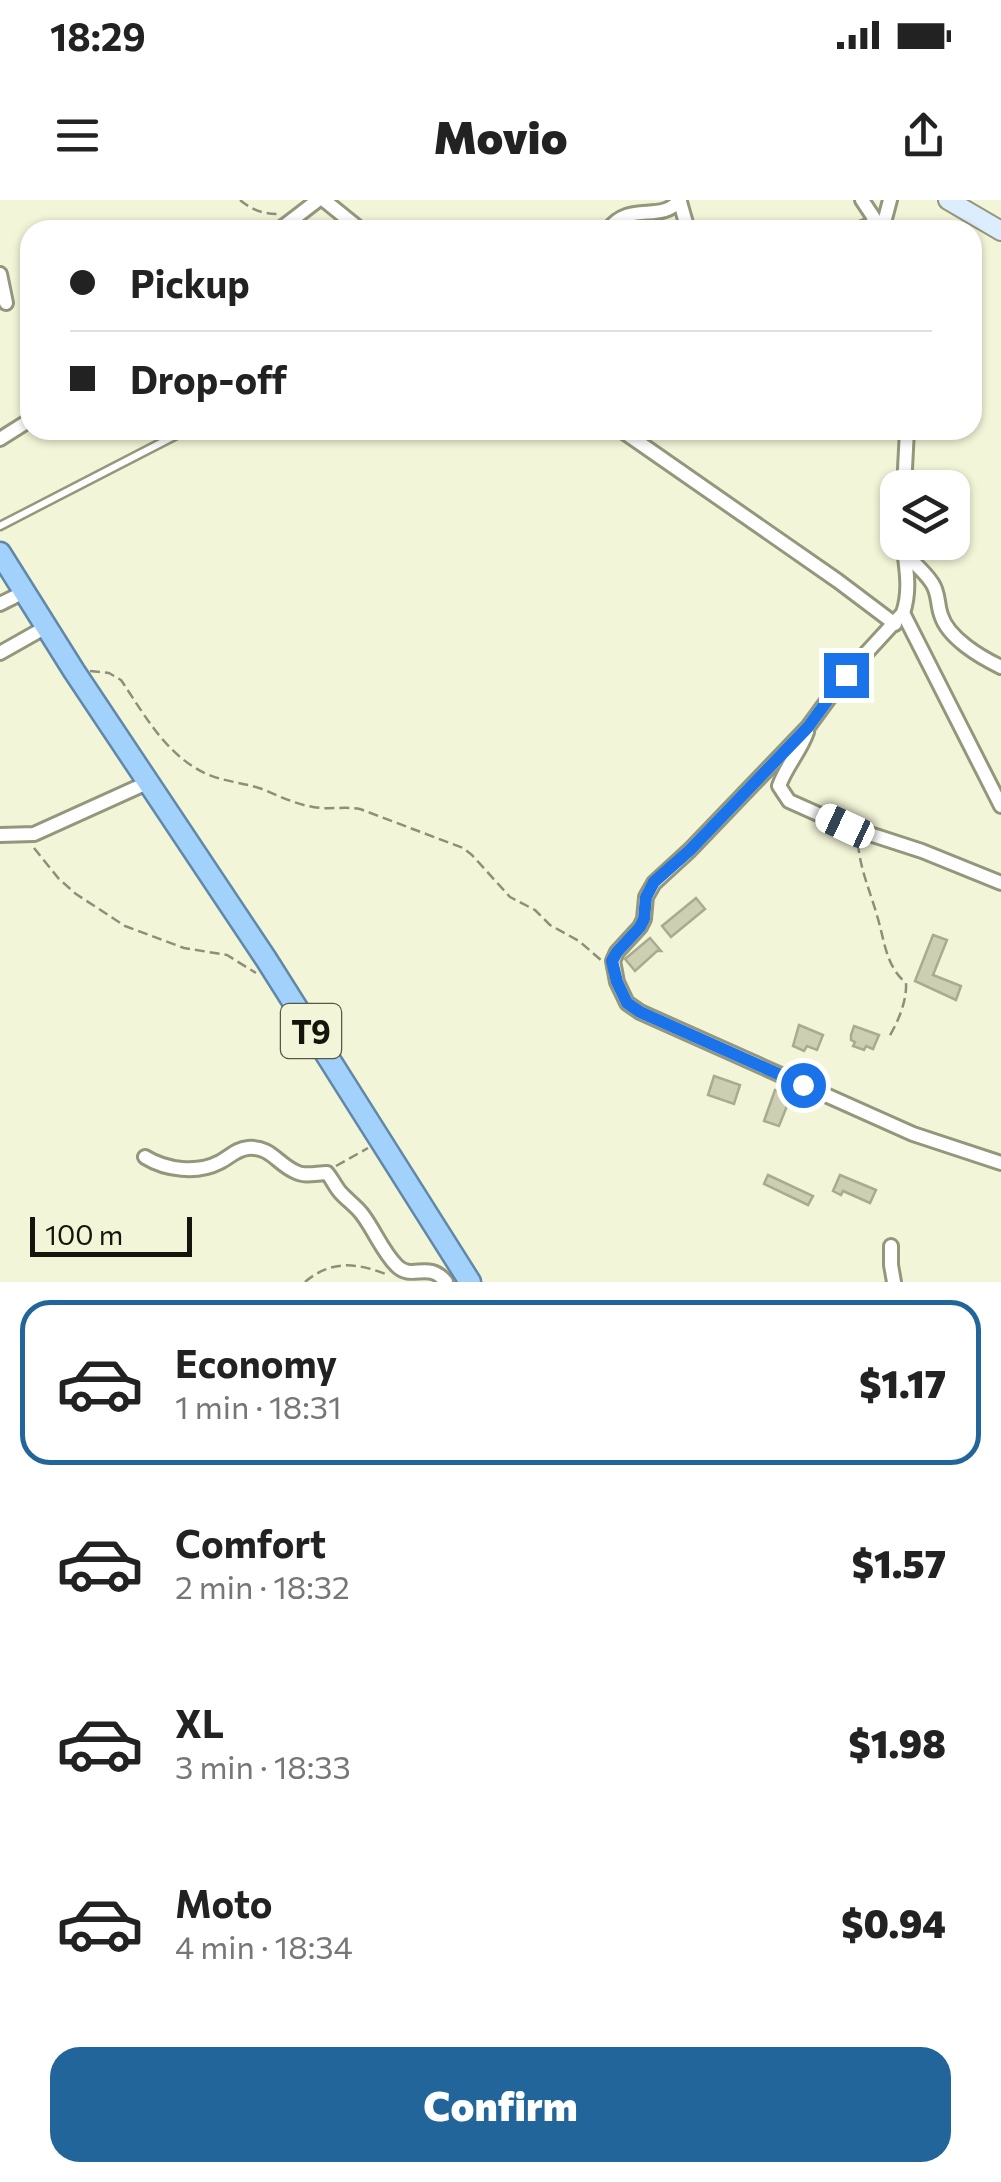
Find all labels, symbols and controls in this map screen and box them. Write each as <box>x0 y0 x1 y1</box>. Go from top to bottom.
text: 18:29 <box>50 12 146 59</box>
icon: menu <box>50 108 105 163</box>
text: Movio <box>433 108 568 163</box>
icon: share <box>896 108 951 163</box>
text: Pickup <box>130 259 250 306</box>
text: Drop-off <box>130 355 287 402</box>
map controls <box>880 470 970 560</box>
button: layers <box>880 470 970 560</box>
route end <box>824 653 869 698</box>
car <box>811 800 879 852</box>
road number: T9 <box>281 1004 341 1058</box>
route start <box>781 1063 826 1108</box>
scale bar <box>30 1212 192 1256</box>
text: 100 m <box>45 1217 123 1251</box>
icon: car <box>55 1338 145 1428</box>
text: Economy <box>175 1339 337 1386</box>
text: $1.17 <box>859 1359 946 1406</box>
text: 1 min · 18:31 <box>175 1386 342 1426</box>
icon: car <box>55 1518 145 1608</box>
text: Comfort <box>175 1519 326 1566</box>
text: $1.57 <box>852 1539 946 1586</box>
text: 2 min · 18:32 <box>175 1566 350 1606</box>
icon: car <box>55 1698 145 1788</box>
text: XL <box>175 1699 224 1746</box>
text: $1.98 <box>849 1719 946 1766</box>
text: 3 min · 18:33 <box>175 1746 351 1786</box>
icon: car <box>55 1878 145 1968</box>
text: Moto <box>175 1879 273 1926</box>
text: $0.94 <box>841 1899 946 1946</box>
text: 4 min · 18:34 <box>175 1926 353 1966</box>
button: Confirm <box>50 2047 951 2162</box>

